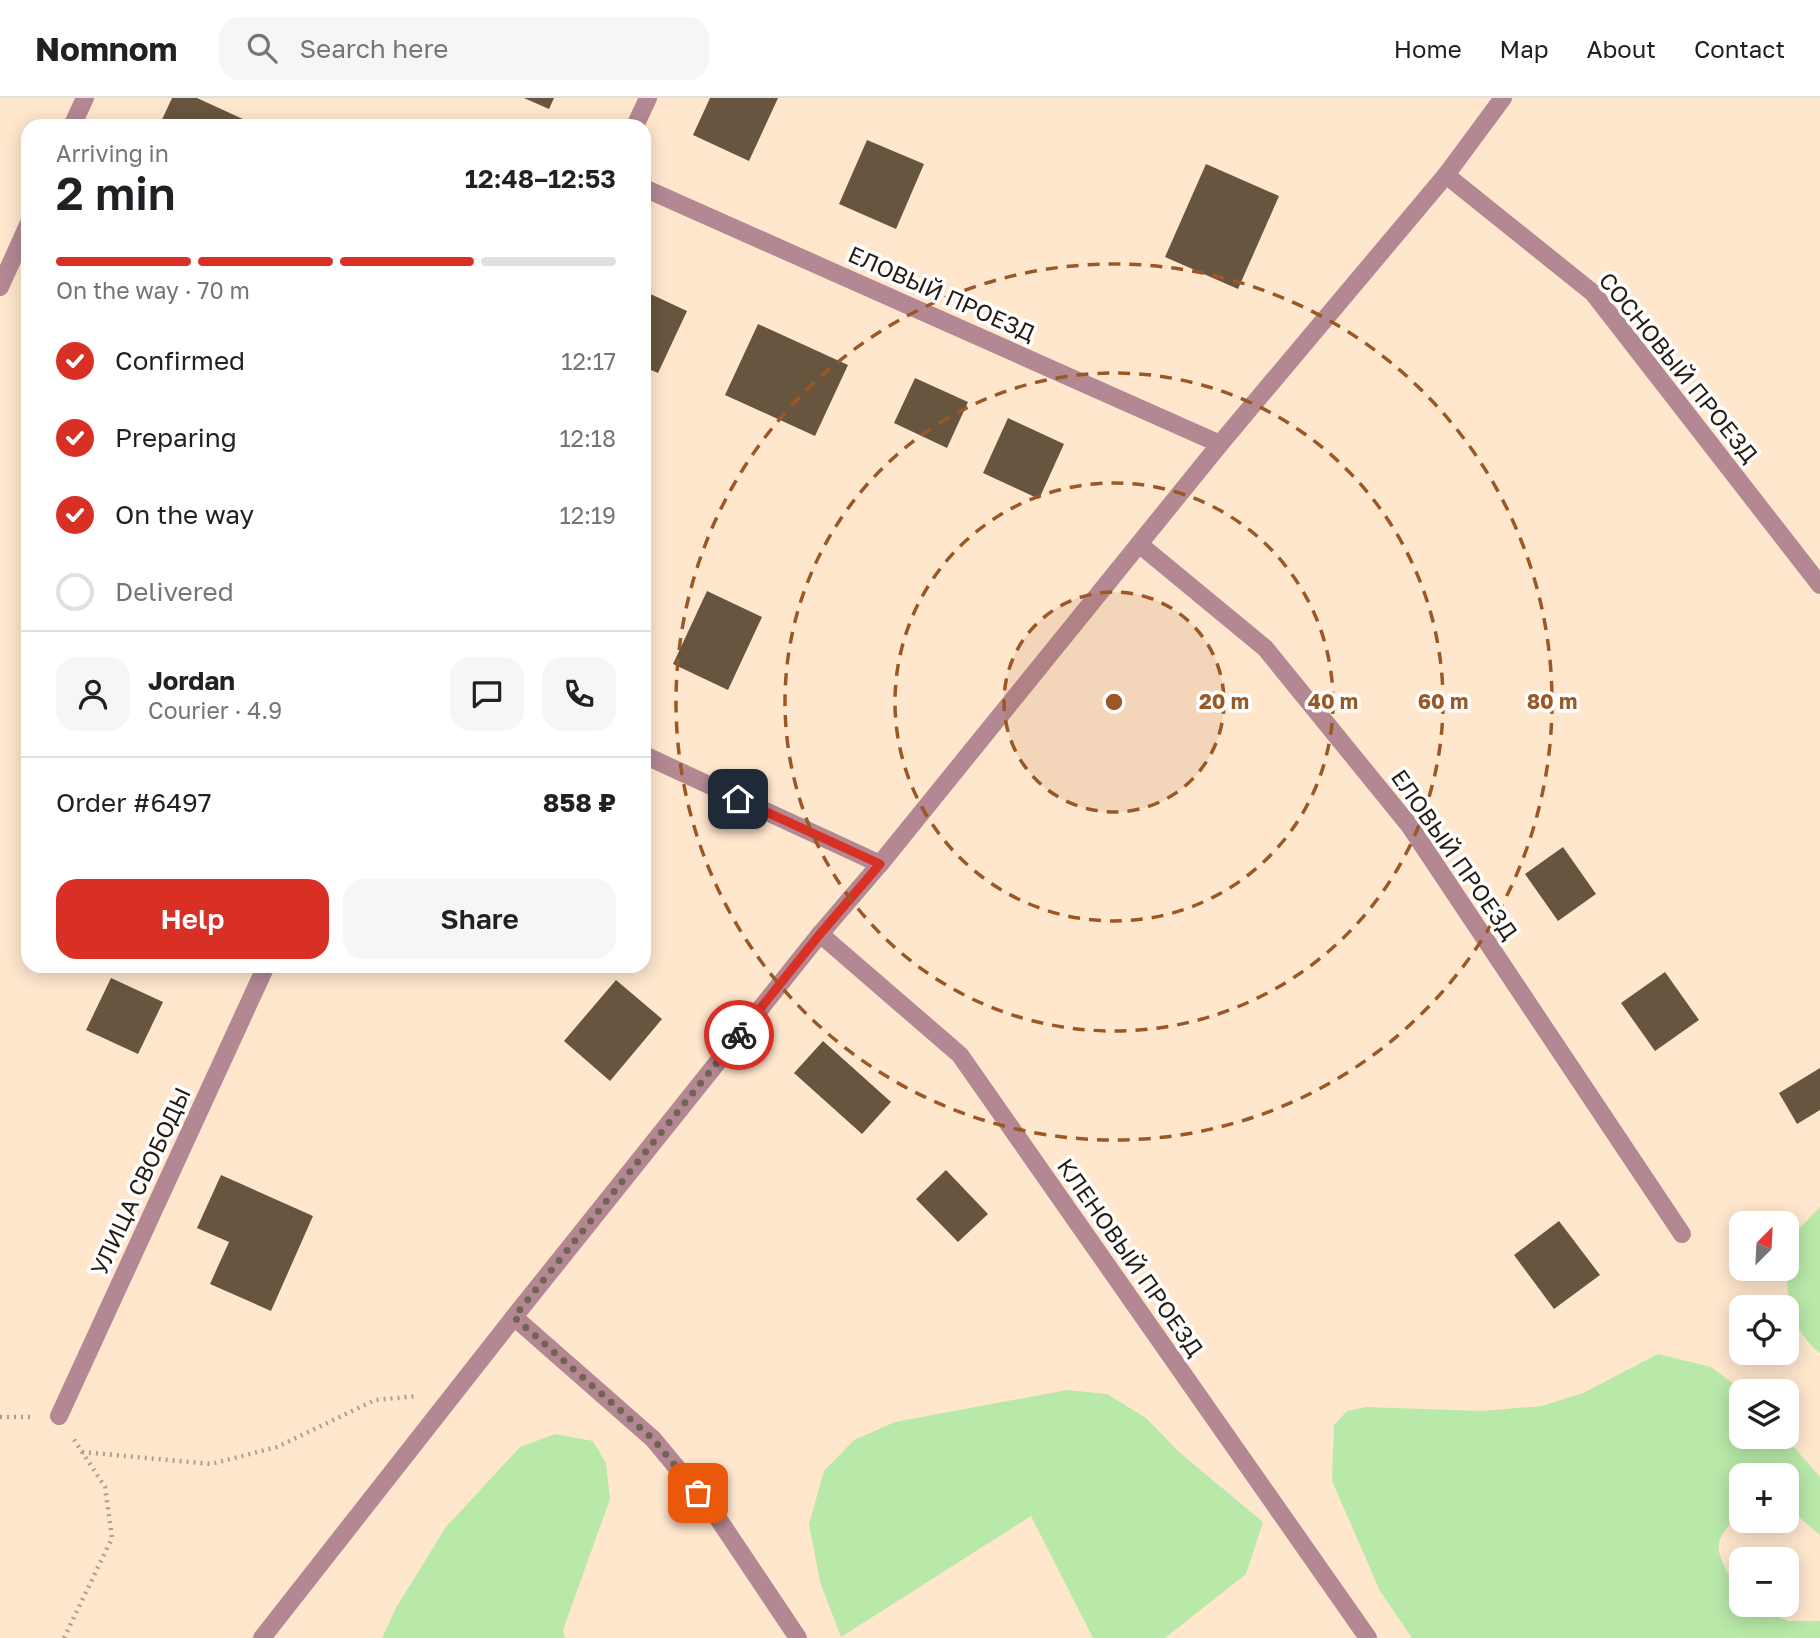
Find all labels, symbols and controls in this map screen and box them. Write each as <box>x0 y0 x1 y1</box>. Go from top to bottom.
search box <box>219 17 709 80</box>
text: Nomnom <box>35 29 177 68</box>
icon: search <box>243 29 281 67</box>
text: Search here <box>299 33 448 64</box>
text: Home <box>1394 34 1462 63</box>
text: Map <box>1500 34 1549 63</box>
text: About <box>1587 34 1656 63</box>
text: Contact <box>1694 34 1785 63</box>
text: Arriving in <box>56 139 169 167</box>
text: 12:48–12:53 <box>465 163 616 194</box>
text: 2 min <box>56 165 176 220</box>
street label: ЕЛОВЫЙ ПРОЕЗД <box>844 239 1040 347</box>
street label: СОСНОВЫЙ ПРОЕЗД <box>1594 266 1764 468</box>
text: On the way · 70 m <box>56 276 250 304</box>
icon: check <box>56 342 94 380</box>
text: Confirmed <box>115 345 245 376</box>
text: 12:17 <box>561 347 616 375</box>
icon: check <box>56 419 94 457</box>
text: Preparing <box>115 422 237 453</box>
text: 12:18 <box>559 424 616 452</box>
icon: check <box>56 496 94 534</box>
text: On the way <box>115 499 254 530</box>
text: 12:19 <box>560 501 616 529</box>
text: Delivered <box>115 576 234 607</box>
button: person <box>56 657 130 731</box>
button: chat <box>450 657 524 731</box>
button: phone <box>542 657 616 731</box>
text: Jordan <box>148 665 235 696</box>
text: 20 m <box>1199 688 1249 714</box>
text: 40 m <box>1308 688 1358 714</box>
text: 60 m <box>1418 688 1468 714</box>
text: 80 m <box>1527 688 1577 714</box>
centre of rings <box>1102 690 1126 714</box>
text: Courier · 4.9 <box>148 696 282 724</box>
street label: ЕЛОВЫЙ ПРОЕЗД <box>1386 763 1524 945</box>
pin <box>708 769 768 829</box>
icon: home <box>719 780 757 818</box>
text: Order #6497 <box>56 787 212 818</box>
text: 858 ₽ <box>543 787 616 818</box>
button: Help <box>56 879 329 959</box>
button: Share <box>343 879 616 959</box>
courier <box>704 1000 774 1070</box>
icon: bike <box>720 1016 758 1054</box>
street label: УЛИЦА СВОБОДЫ <box>84 1083 196 1279</box>
street label: КЛЕНОВЫЙ ПРОЕЗД <box>1052 1153 1210 1362</box>
north arrow <box>1729 1211 1799 1281</box>
map controls <box>1729 1211 1799 1617</box>
button: locate <box>1729 1295 1799 1365</box>
button: layers <box>1729 1379 1799 1449</box>
pin <box>668 1463 728 1523</box>
button: + <box>1729 1463 1799 1533</box>
icon: bag <box>679 1474 717 1512</box>
button: − <box>1729 1547 1799 1617</box>

